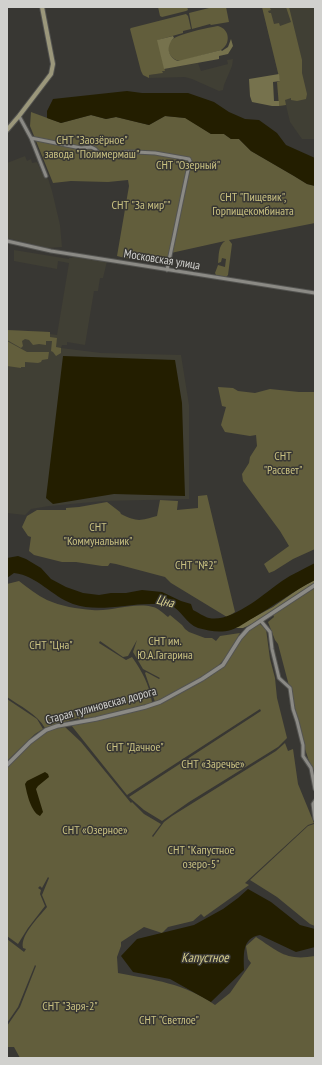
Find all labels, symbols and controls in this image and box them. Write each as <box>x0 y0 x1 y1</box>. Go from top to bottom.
park label: СНТ "Заозёрное" завода "Полимермаш" <box>45 134 139 162</box>
park label: СНТ "Озерный" <box>156 159 220 173</box>
park label: СНТ "Пищевик", Горпищекомбината <box>212 191 294 219</box>
park label: СНТ "За мир"" <box>112 199 170 213</box>
street label: Московская улица <box>123 247 201 273</box>
park label: СНТ "Рассвет" <box>264 450 302 478</box>
park label: СНТ "Коммунальник" <box>64 521 132 549</box>
park label: СНТ "№2" <box>175 559 217 573</box>
water label: Цна <box>154 592 176 612</box>
park label: СНТ им. Ю.А.Гагарина <box>137 635 193 663</box>
park label: СНТ "Цна" <box>29 639 73 653</box>
street label: Старая тулиновская дорога <box>44 684 158 728</box>
park label: СНТ "Дачное" <box>106 741 164 755</box>
park label: СНТ «Заречье» <box>181 758 245 772</box>
park label: СНТ «Озерное» <box>62 824 128 838</box>
park label: СНТ "Капустное озеро-5" <box>168 844 234 872</box>
water label: Капустное <box>181 950 229 966</box>
park label: СНТ "Заря-2" <box>42 1000 98 1014</box>
park label: СНТ "Светлое" <box>139 1014 199 1028</box>

